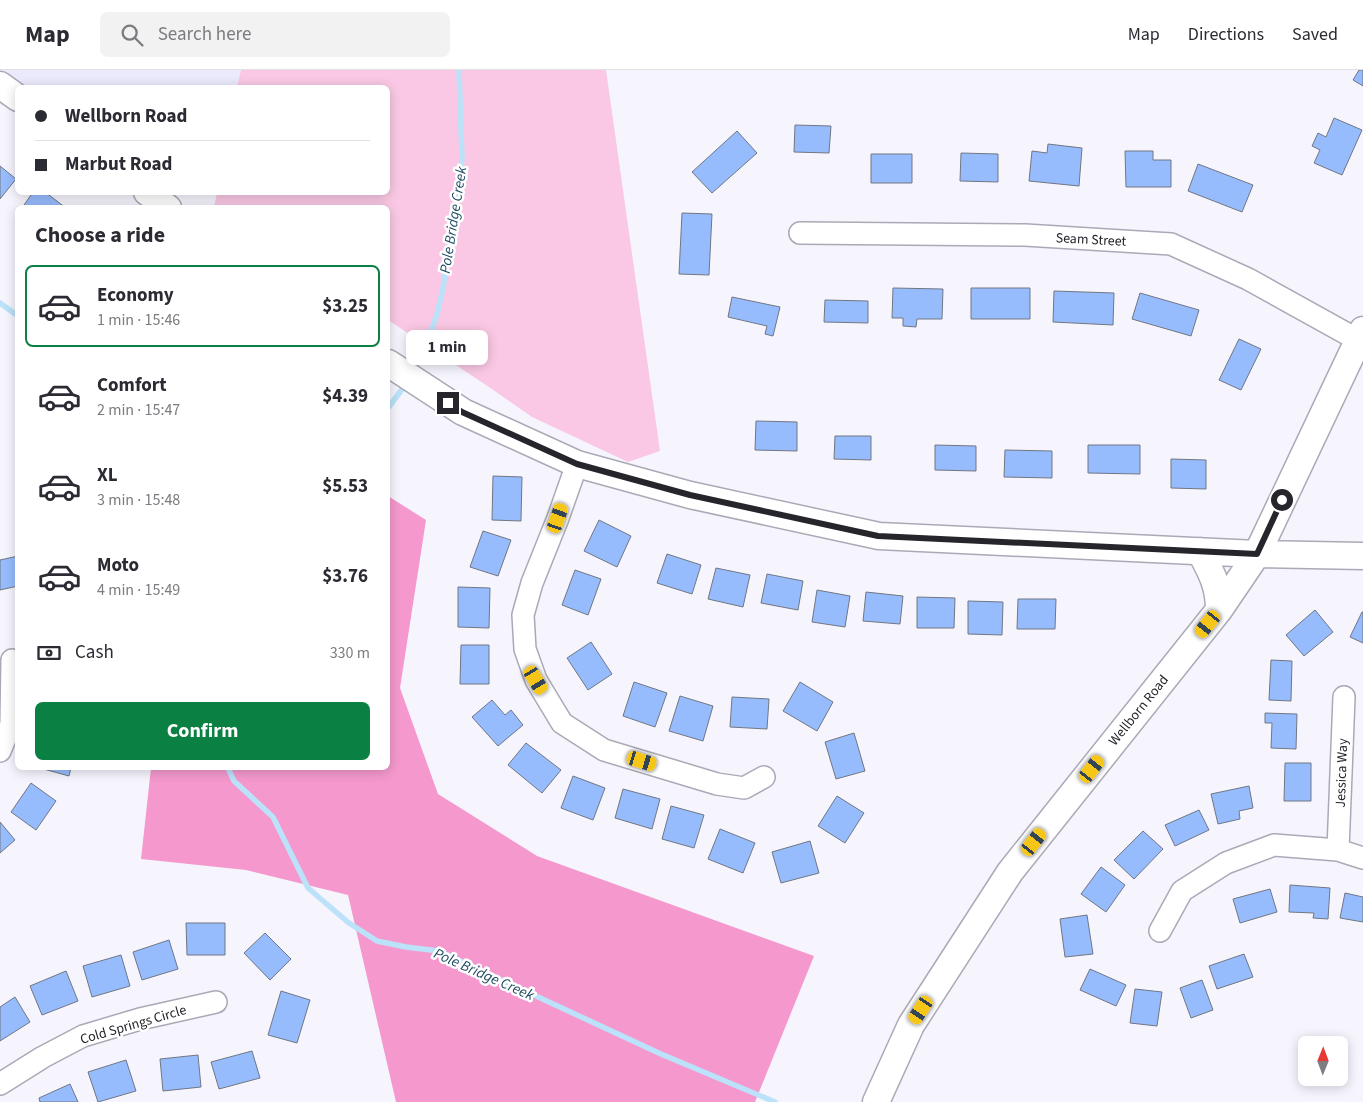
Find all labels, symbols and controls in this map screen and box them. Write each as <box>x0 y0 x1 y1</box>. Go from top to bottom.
search box <box>100 12 450 57</box>
text: Map <box>25 17 70 52</box>
icon: search <box>118 21 146 49</box>
text: Search here <box>158 21 251 48</box>
text: Map <box>1128 22 1160 47</box>
text: Directions <box>1188 22 1264 47</box>
text: Saved <box>1292 22 1338 47</box>
text: Wellborn Road <box>65 103 188 130</box>
text: Marbut Road <box>65 151 173 178</box>
water label: Pole Bridge Creek <box>435 164 472 275</box>
text: Choose a ride <box>35 219 165 251</box>
street label: Seam Street <box>1055 228 1127 252</box>
text: Economy <box>97 282 174 309</box>
icon: car <box>37 284 82 329</box>
text: $3.25 <box>322 293 368 320</box>
text: 1 min · 15:46 <box>97 309 180 331</box>
callout: 1 min <box>407 330 489 366</box>
text: 1 min <box>428 336 466 358</box>
text: Comfort <box>97 372 167 399</box>
icon: car <box>37 374 82 419</box>
text: $4.39 <box>322 383 368 410</box>
route end <box>437 392 459 414</box>
text: 2 min · 15:47 <box>97 399 180 421</box>
text: XL <box>97 462 118 489</box>
icon: car <box>37 464 82 509</box>
text: $5.53 <box>322 473 368 500</box>
text: 3 min · 15:48 <box>97 489 180 511</box>
route start <box>1271 489 1293 511</box>
car <box>546 501 569 535</box>
text: Moto <box>97 552 139 579</box>
icon: car <box>37 554 82 599</box>
text: $3.76 <box>322 563 368 590</box>
text: 4 min · 15:49 <box>97 579 180 601</box>
car <box>1192 608 1223 640</box>
icon: cash <box>35 639 63 667</box>
text: Cash <box>75 639 114 666</box>
text: 330 m <box>330 642 370 664</box>
car <box>521 663 550 697</box>
street label: Wellborn Road <box>1104 671 1174 750</box>
button: Confirm <box>35 702 370 760</box>
street label: Jessica Way <box>1331 738 1353 808</box>
car <box>625 749 658 773</box>
car <box>1076 753 1107 785</box>
car <box>1018 826 1049 858</box>
water label: Pole Bridge Creek <box>430 943 538 1006</box>
car <box>906 993 935 1027</box>
street label: Cold Springs Circle <box>78 1000 189 1050</box>
north arrow <box>1298 1036 1348 1086</box>
map controls <box>1298 1036 1348 1086</box>

